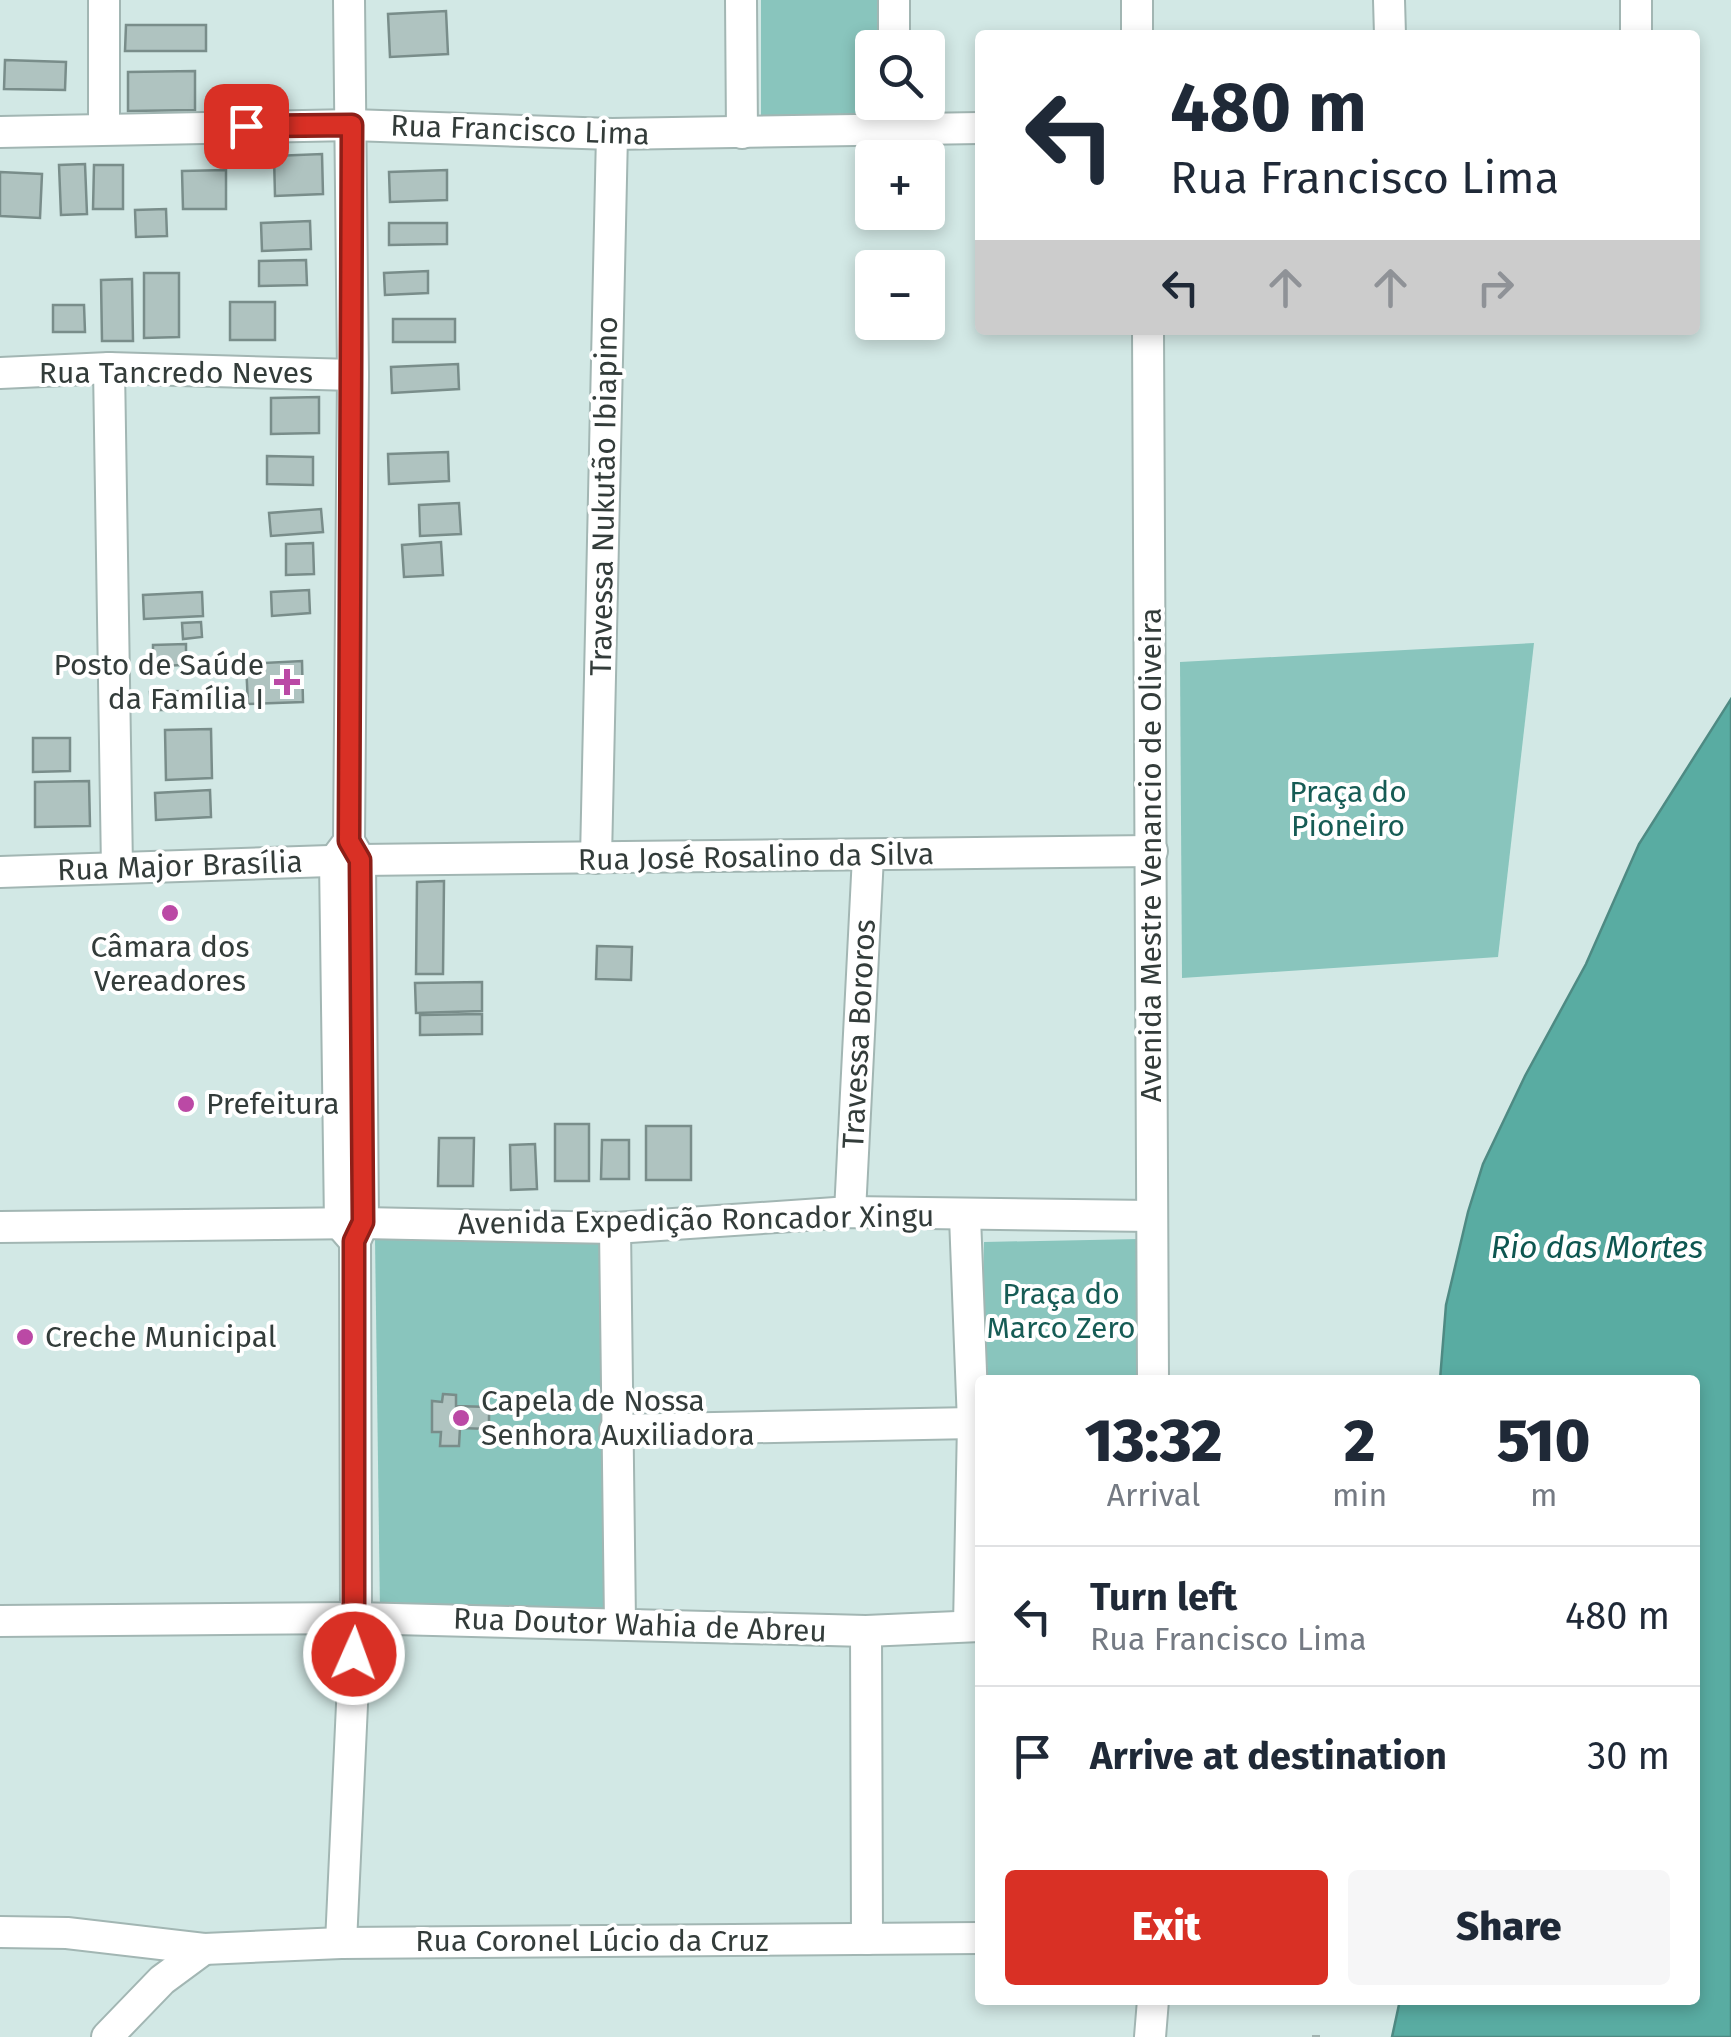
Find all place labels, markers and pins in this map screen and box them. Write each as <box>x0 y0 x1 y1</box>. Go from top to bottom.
pin <box>204 84 289 169</box>
place label: Posto de Saúde da Família I <box>53 647 264 717</box>
marker: Posto de Saúde da Família I <box>274 669 300 695</box>
marker: Câmara dos Vereadores <box>159 902 181 924</box>
place label: Câmara dos Vereadores <box>90 929 250 999</box>
place label: Prefeitura <box>206 1086 340 1122</box>
marker: Prefeitura <box>175 1093 197 1115</box>
place label: Creche Municipal <box>45 1319 277 1355</box>
marker: Creche Municipal <box>14 1326 36 1348</box>
place label: Capela de Nossa Senhora Auxiliadora <box>481 1383 755 1453</box>
marker: Capela de Nossa Senhora Auxiliadora <box>450 1407 472 1429</box>

